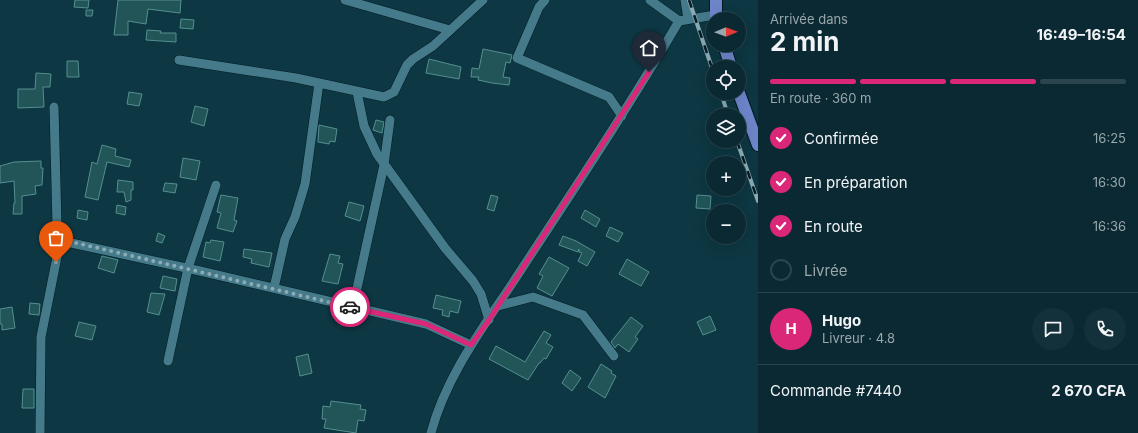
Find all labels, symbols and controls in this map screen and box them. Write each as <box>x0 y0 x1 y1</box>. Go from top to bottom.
text: Arrivée dans <box>770 11 848 27</box>
north arrow <box>706 12 746 52</box>
map controls <box>706 12 746 244</box>
text: 16:49–16:54 <box>1036 25 1126 44</box>
text: 2 min <box>770 26 840 57</box>
pin <box>632 31 666 72</box>
icon: home <box>638 37 660 59</box>
button: locate <box>706 60 746 100</box>
text: En route · 360 m <box>770 90 871 106</box>
button: layers <box>706 108 746 148</box>
icon: check <box>770 127 792 149</box>
text: Confirmée <box>804 129 879 148</box>
text: 16:25 <box>1093 130 1126 146</box>
button: + <box>706 156 746 196</box>
icon: check <box>770 171 792 193</box>
text: En préparation <box>804 173 908 192</box>
text: 16:30 <box>1093 174 1126 190</box>
button: − <box>706 204 746 244</box>
icon: check <box>770 215 792 237</box>
text: En route <box>804 217 863 236</box>
text: 16:36 <box>1093 218 1126 234</box>
pin <box>39 221 73 262</box>
icon: bag <box>45 227 67 249</box>
text: Livrée <box>804 261 847 280</box>
courier <box>330 287 370 327</box>
icon: car <box>339 296 361 318</box>
button: chat <box>1032 308 1074 350</box>
button: phone <box>1084 308 1126 350</box>
text: Hugo <box>822 311 861 330</box>
text: H <box>785 319 797 338</box>
text: Livreur · 4.8 <box>822 330 895 346</box>
text: Commande #7440 <box>770 381 902 400</box>
text: 2 670 CFA <box>1051 381 1126 400</box>

